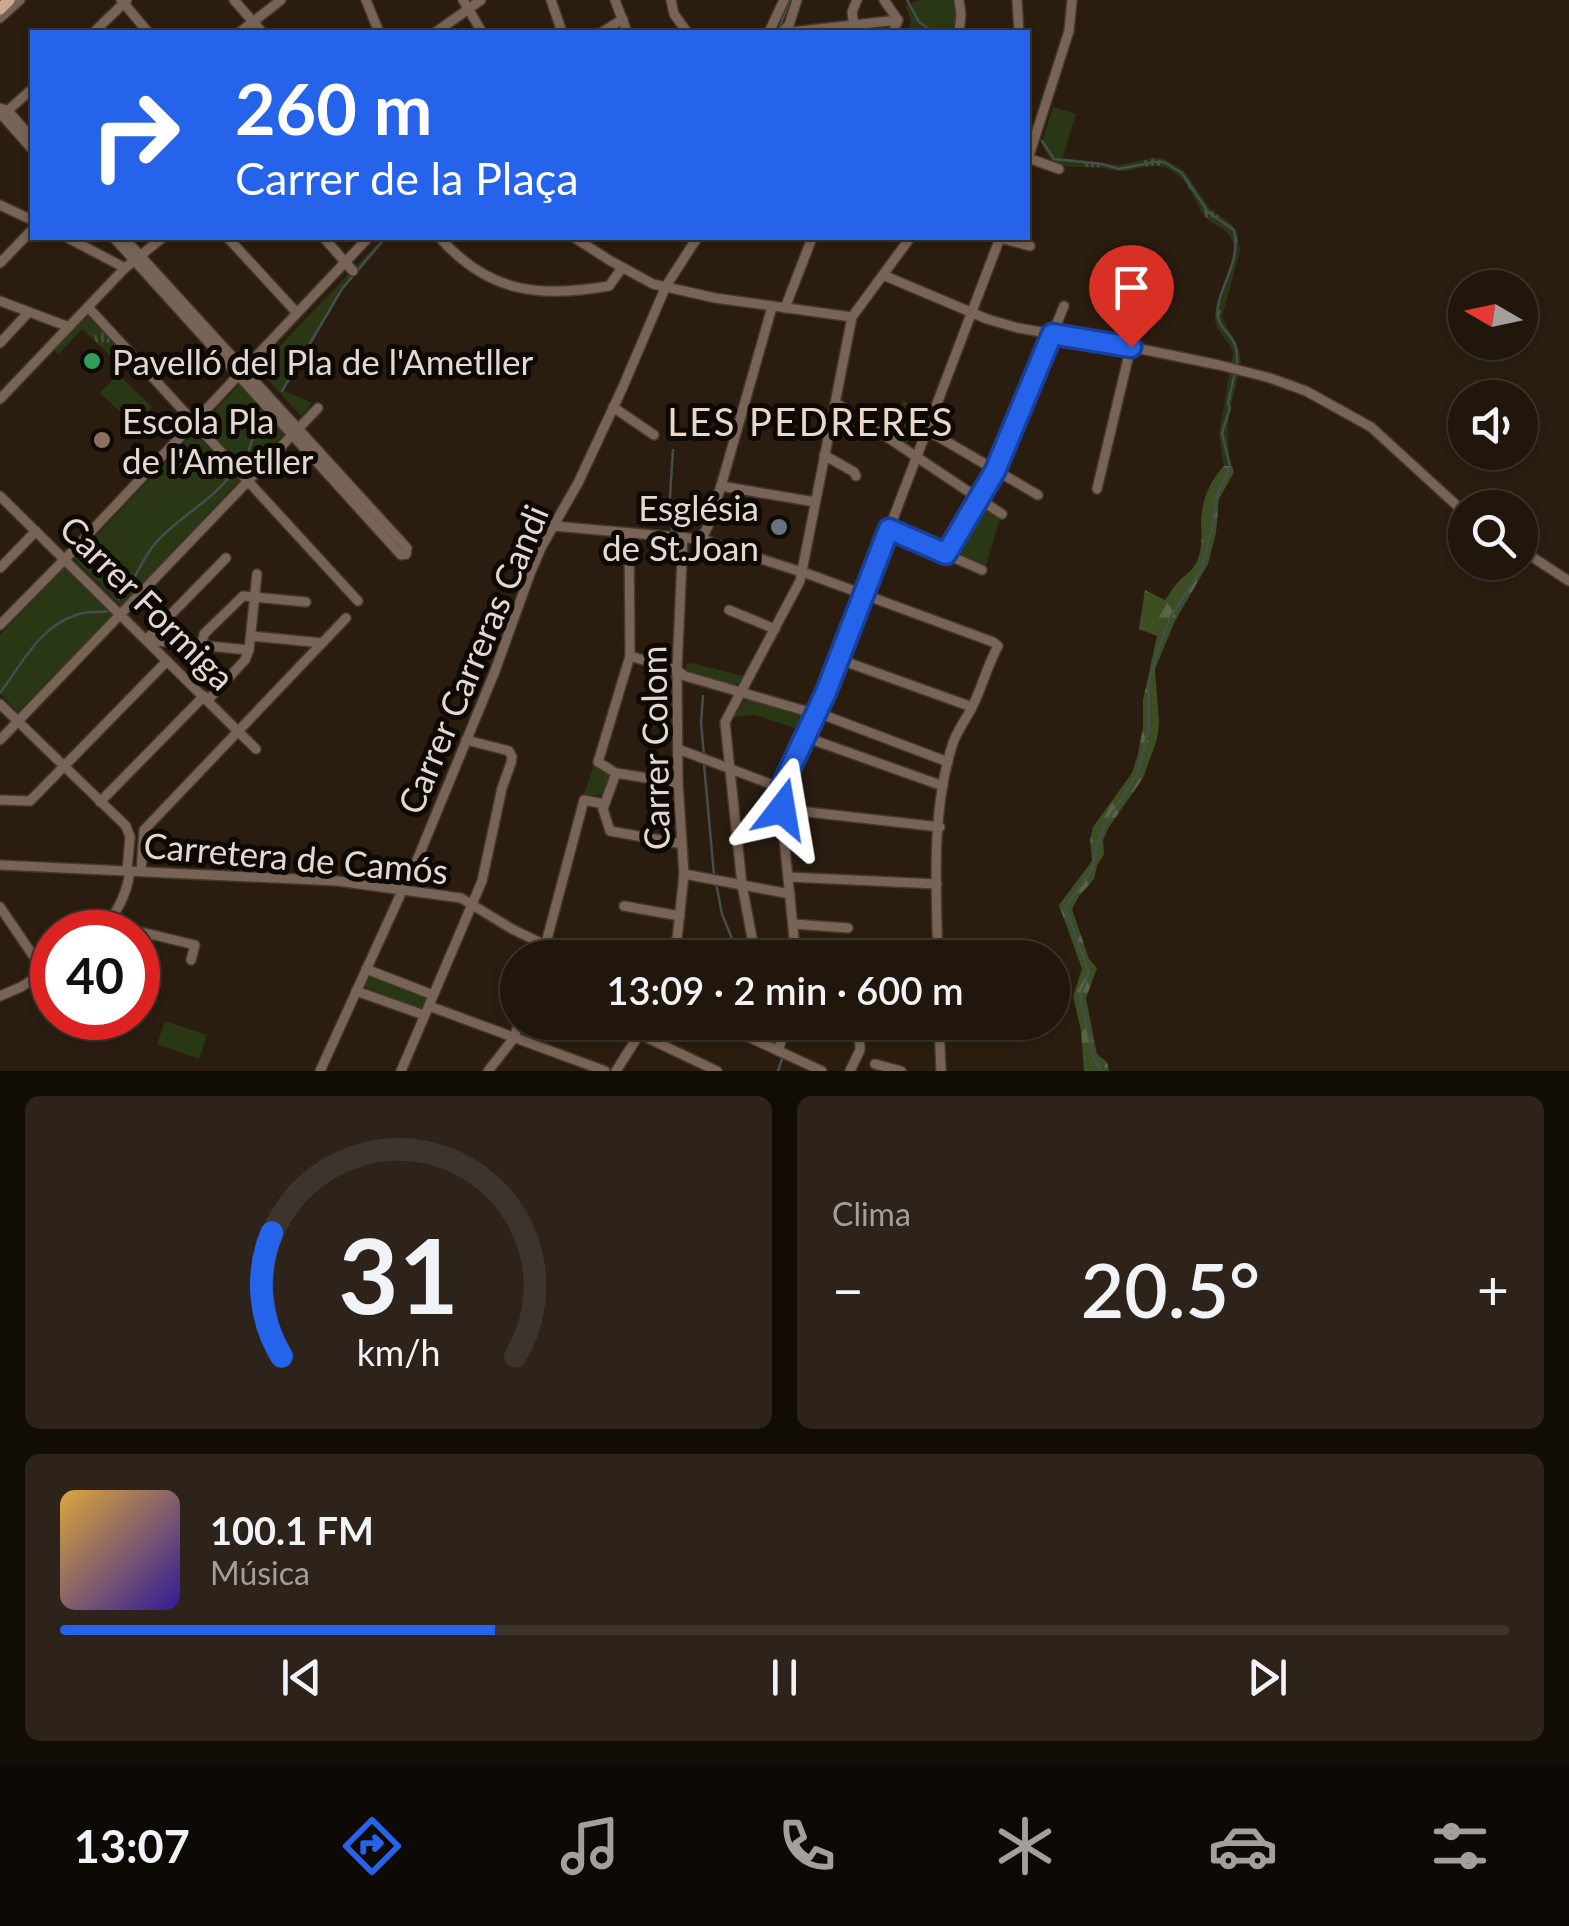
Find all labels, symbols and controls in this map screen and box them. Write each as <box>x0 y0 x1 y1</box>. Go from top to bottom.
text: 260 m <box>235 66 432 150</box>
icon: right <box>70 70 200 200</box>
text: Carrer de la Plaça <box>235 151 579 205</box>
pin <box>1089 245 1174 348</box>
icon: arrive <box>1104 260 1159 315</box>
north arrow <box>1448 270 1538 360</box>
map controls <box>1448 270 1538 580</box>
place label: Pavelló del Pla de l'Ametller <box>112 340 533 382</box>
marker: Pavelló del Pla de l'Ametller <box>81 350 103 372</box>
button: sound <box>1448 380 1538 470</box>
district label: LES PEDRERES <box>667 398 955 444</box>
place label: Escola Pla de l'Ametller <box>122 399 314 481</box>
marker: Escola Pla de l'Ametller <box>91 429 113 451</box>
place label: Església de St.Joan <box>602 486 759 568</box>
button: search <box>1448 490 1538 580</box>
street label: Carrer Carreras Candi <box>388 498 556 820</box>
street label: Carrer Formiga <box>52 506 244 698</box>
marker: Església de St.Joan <box>768 516 790 538</box>
street label: Carrer Colom <box>631 645 677 851</box>
position arrow <box>730 757 834 861</box>
street label: Carretera de Camós <box>142 823 450 891</box>
speed limit sign: 40 <box>30 910 160 1040</box>
text: 13:09 · 2 min · 600 m <box>607 967 963 1013</box>
text: Clima <box>832 1194 911 1233</box>
text: 31 <box>338 1211 459 1336</box>
text: 20.5° <box>1081 1244 1260 1334</box>
text: − <box>832 1256 864 1322</box>
text: + <box>1477 1256 1509 1322</box>
text: km/h <box>357 1331 440 1374</box>
text: 100.1 FM <box>210 1507 374 1553</box>
text: Música <box>210 1553 310 1592</box>
icon: previous <box>274 1650 329 1705</box>
icon: pause <box>757 1650 812 1705</box>
icon: next <box>1240 1650 1295 1705</box>
icon: directions <box>337 1811 407 1881</box>
icon: music <box>555 1811 625 1881</box>
icon: phone <box>772 1811 842 1881</box>
icon: climate <box>990 1811 1060 1881</box>
icon: car <box>1208 1811 1278 1881</box>
icon: filters <box>1425 1811 1495 1881</box>
text: 13:07 <box>74 1819 190 1873</box>

